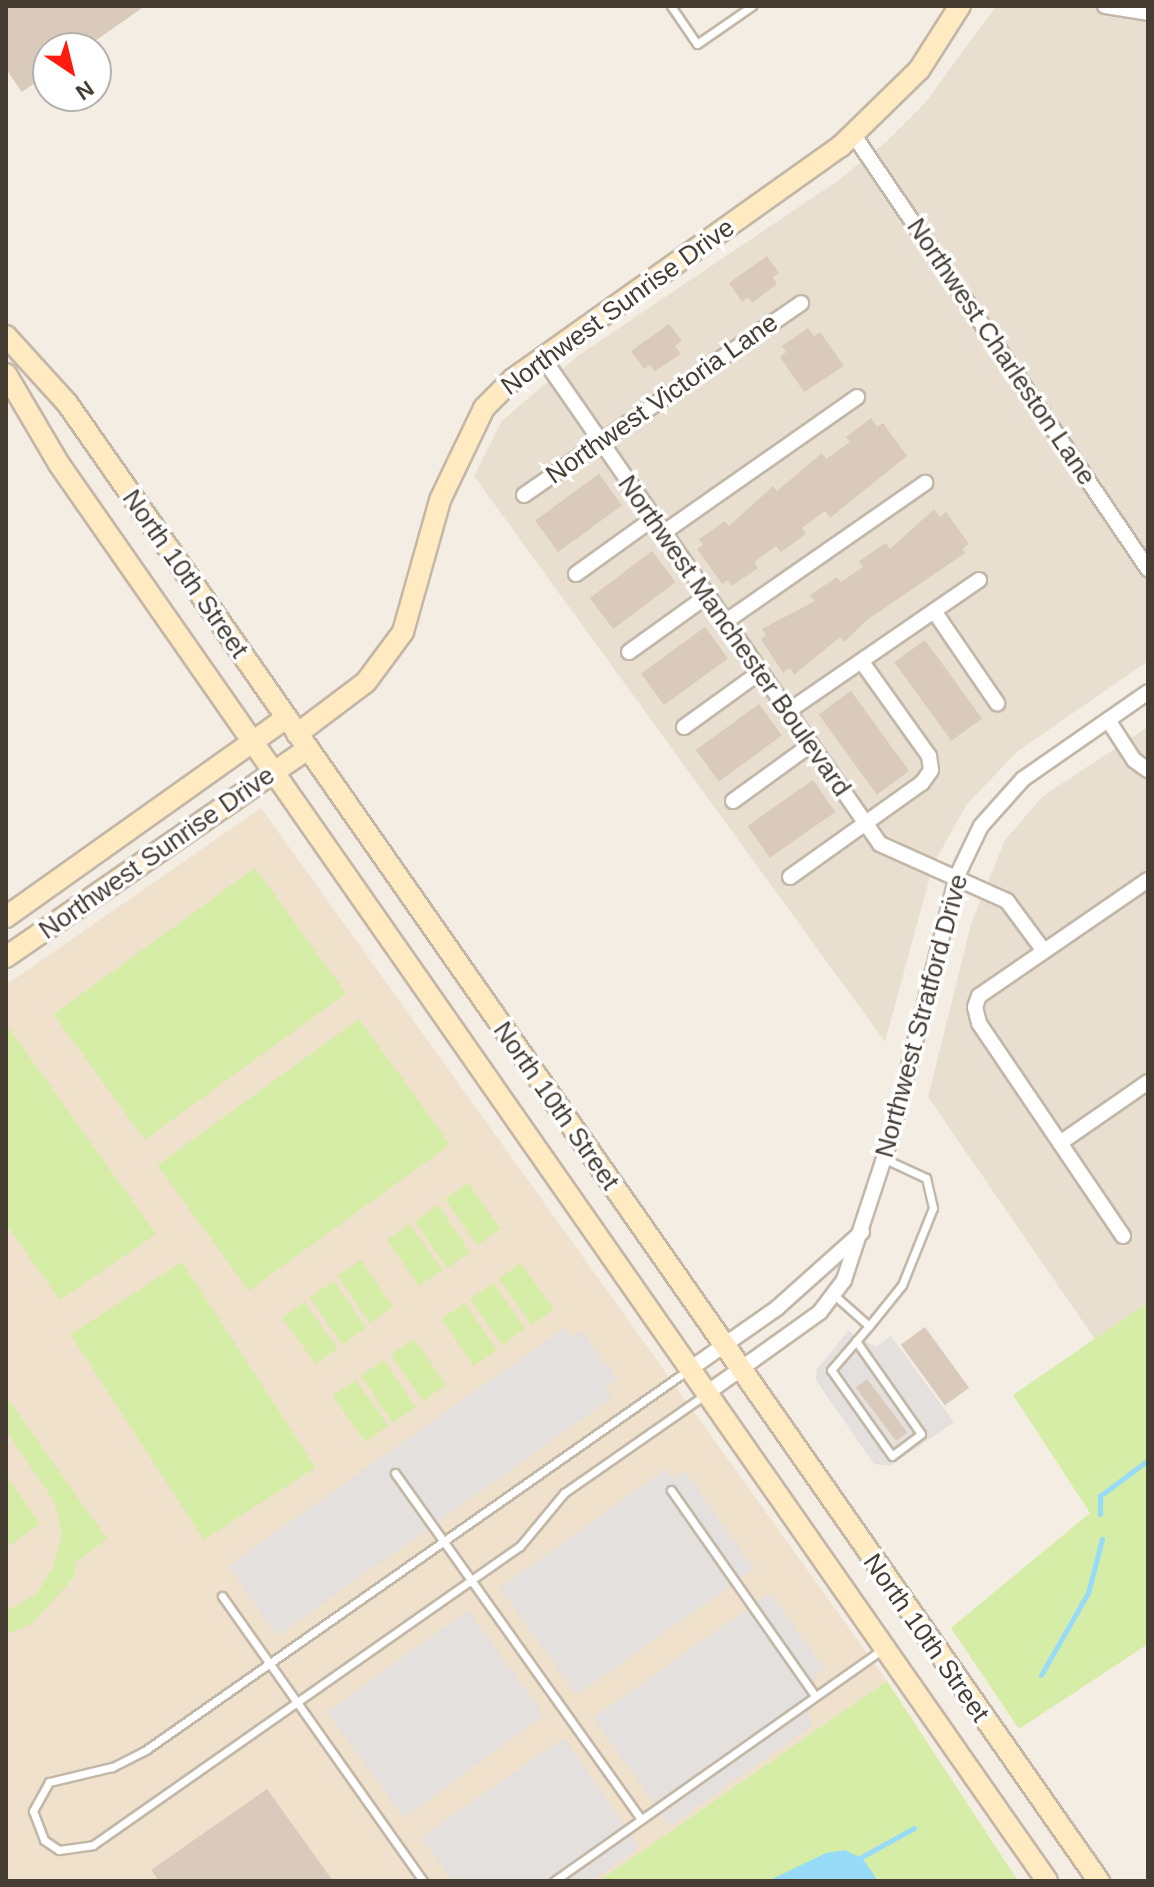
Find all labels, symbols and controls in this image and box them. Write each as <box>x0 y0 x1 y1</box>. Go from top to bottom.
north arrow <box>32 32 112 112</box>
text: N <box>71 76 99 105</box>
street label: Northwest Sunrise Drive <box>495 212 741 402</box>
street label: Northwest Charleston Lane <box>900 213 1102 491</box>
street label: Northwest Victoria Lane <box>540 307 784 491</box>
street label: Northwest Manchester Boulevard <box>611 470 857 802</box>
street label: North 10th Street <box>115 484 255 664</box>
street label: Northwest Sunrise Drive <box>33 760 281 946</box>
street label: Northwest Stratford Drive <box>869 871 975 1161</box>
street label: North 10th Street <box>486 1016 626 1196</box>
street label: North 10th Street <box>856 1548 996 1728</box>

